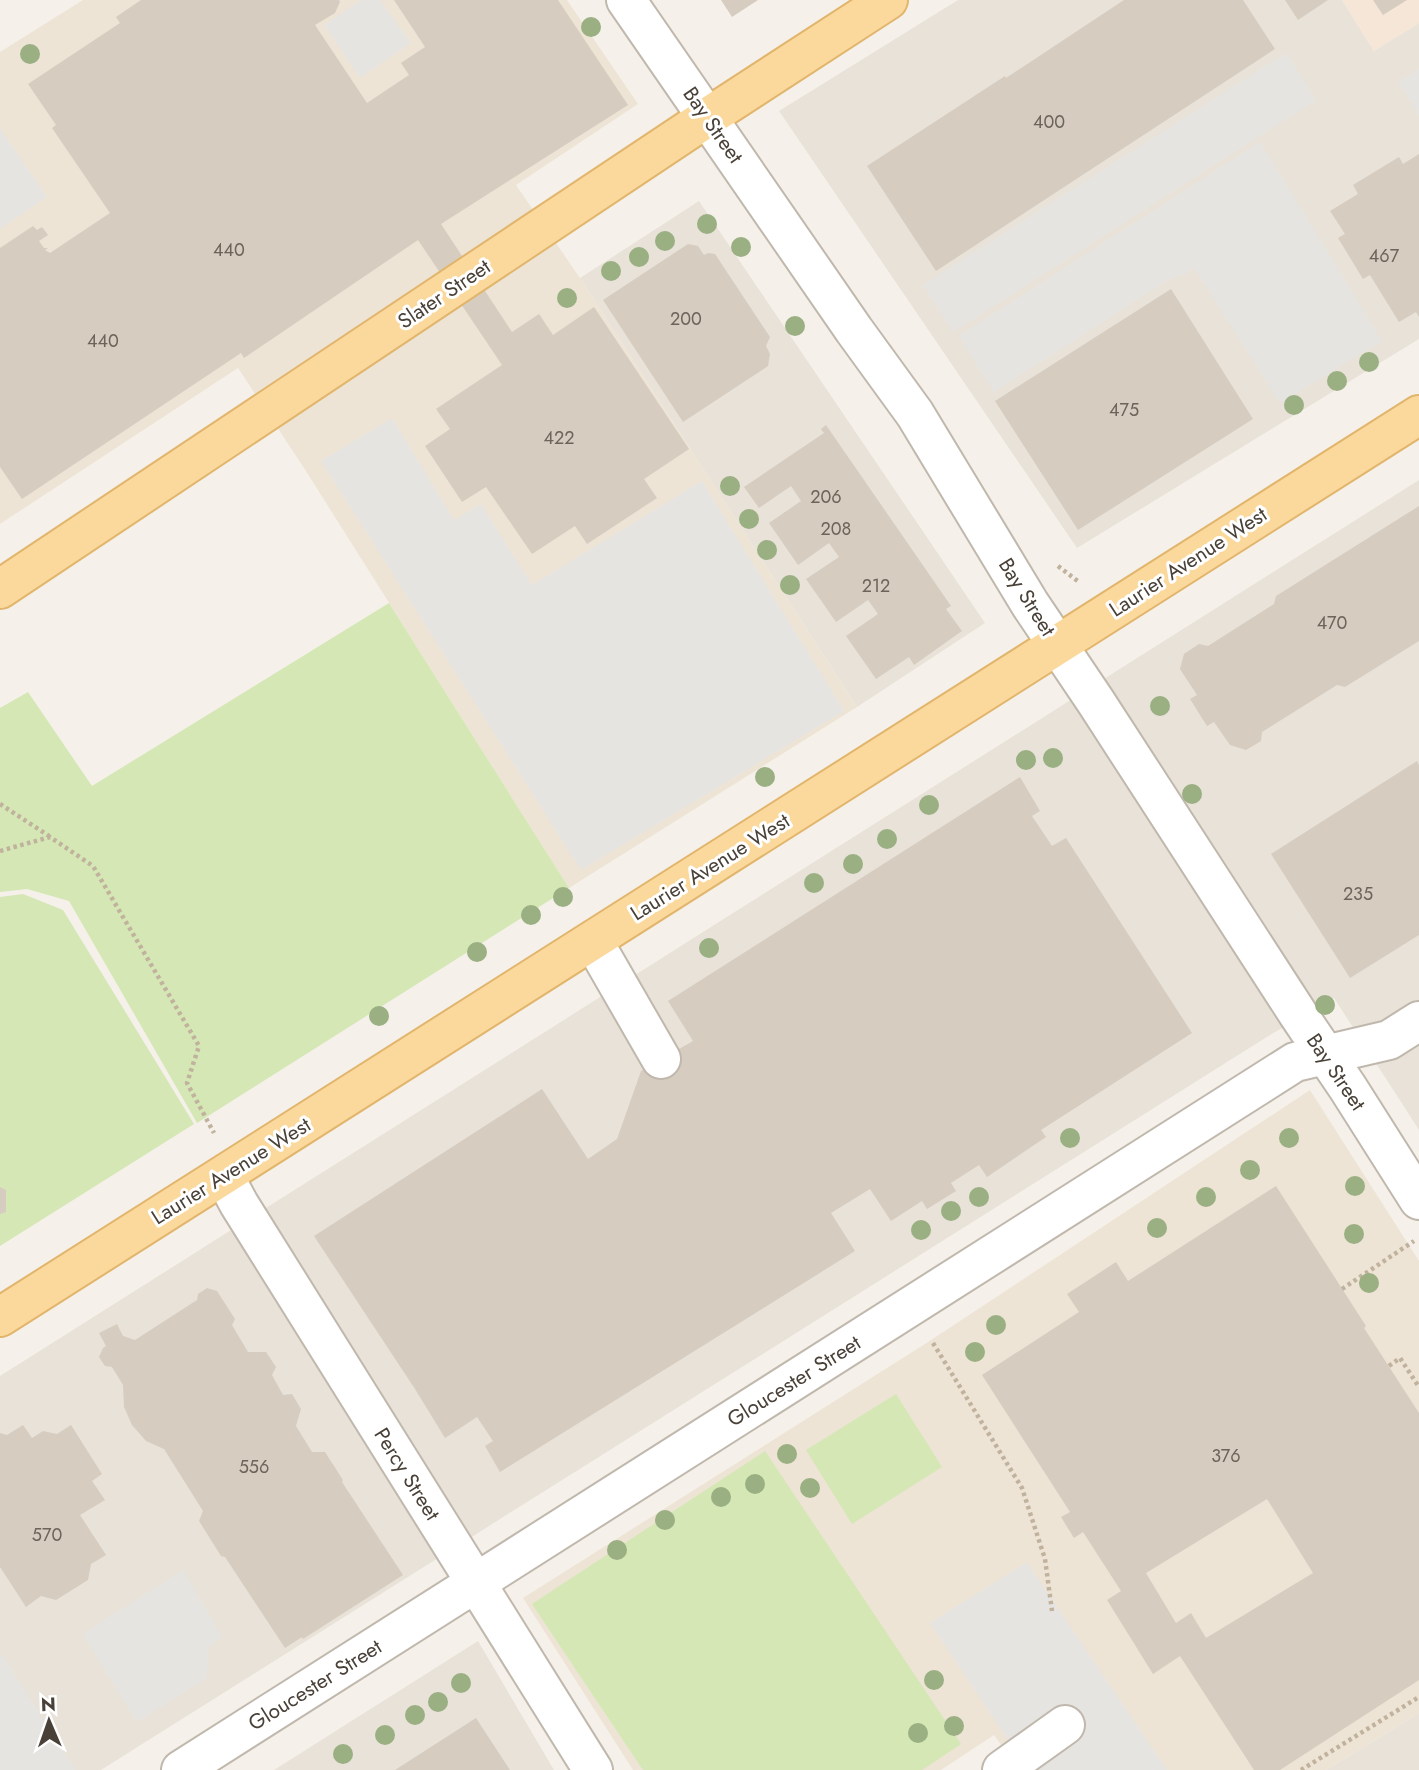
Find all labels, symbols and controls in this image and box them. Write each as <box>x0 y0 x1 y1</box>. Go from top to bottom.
street label: Bay Street <box>676 81 750 169</box>
house number: 400 <box>1033 109 1065 135</box>
house number: 440 <box>213 237 245 263</box>
house number: 467 <box>1369 243 1400 269</box>
street label: Slater Street <box>392 252 496 336</box>
house number: 200 <box>670 306 702 332</box>
house number: 440 <box>87 328 119 354</box>
house number: 475 <box>1109 397 1139 423</box>
house number: 422 <box>544 425 574 451</box>
house number: 206 <box>810 484 842 510</box>
street label: Laurier Avenue West <box>1103 500 1273 624</box>
house number: 208 <box>821 516 851 542</box>
street label: Bay Street <box>991 552 1063 642</box>
house number: 212 <box>862 573 890 599</box>
house number: 470 <box>1317 610 1348 636</box>
street label: Laurier Avenue West <box>625 806 795 928</box>
house number: 235 <box>1343 881 1373 907</box>
street label: Bay Street <box>1299 1027 1373 1117</box>
street label: Laurier Avenue West <box>146 1110 316 1232</box>
street label: Gloucester Street <box>721 1328 867 1434</box>
street label: Percy Street <box>367 1422 447 1526</box>
house number: 376 <box>1211 1443 1241 1469</box>
house number: 556 <box>239 1454 269 1480</box>
house number: 570 <box>32 1522 62 1548</box>
street label: Gloucester Street <box>242 1632 388 1738</box>
north arrow <box>14 1686 84 1756</box>
text: N <box>40 1691 56 1718</box>

